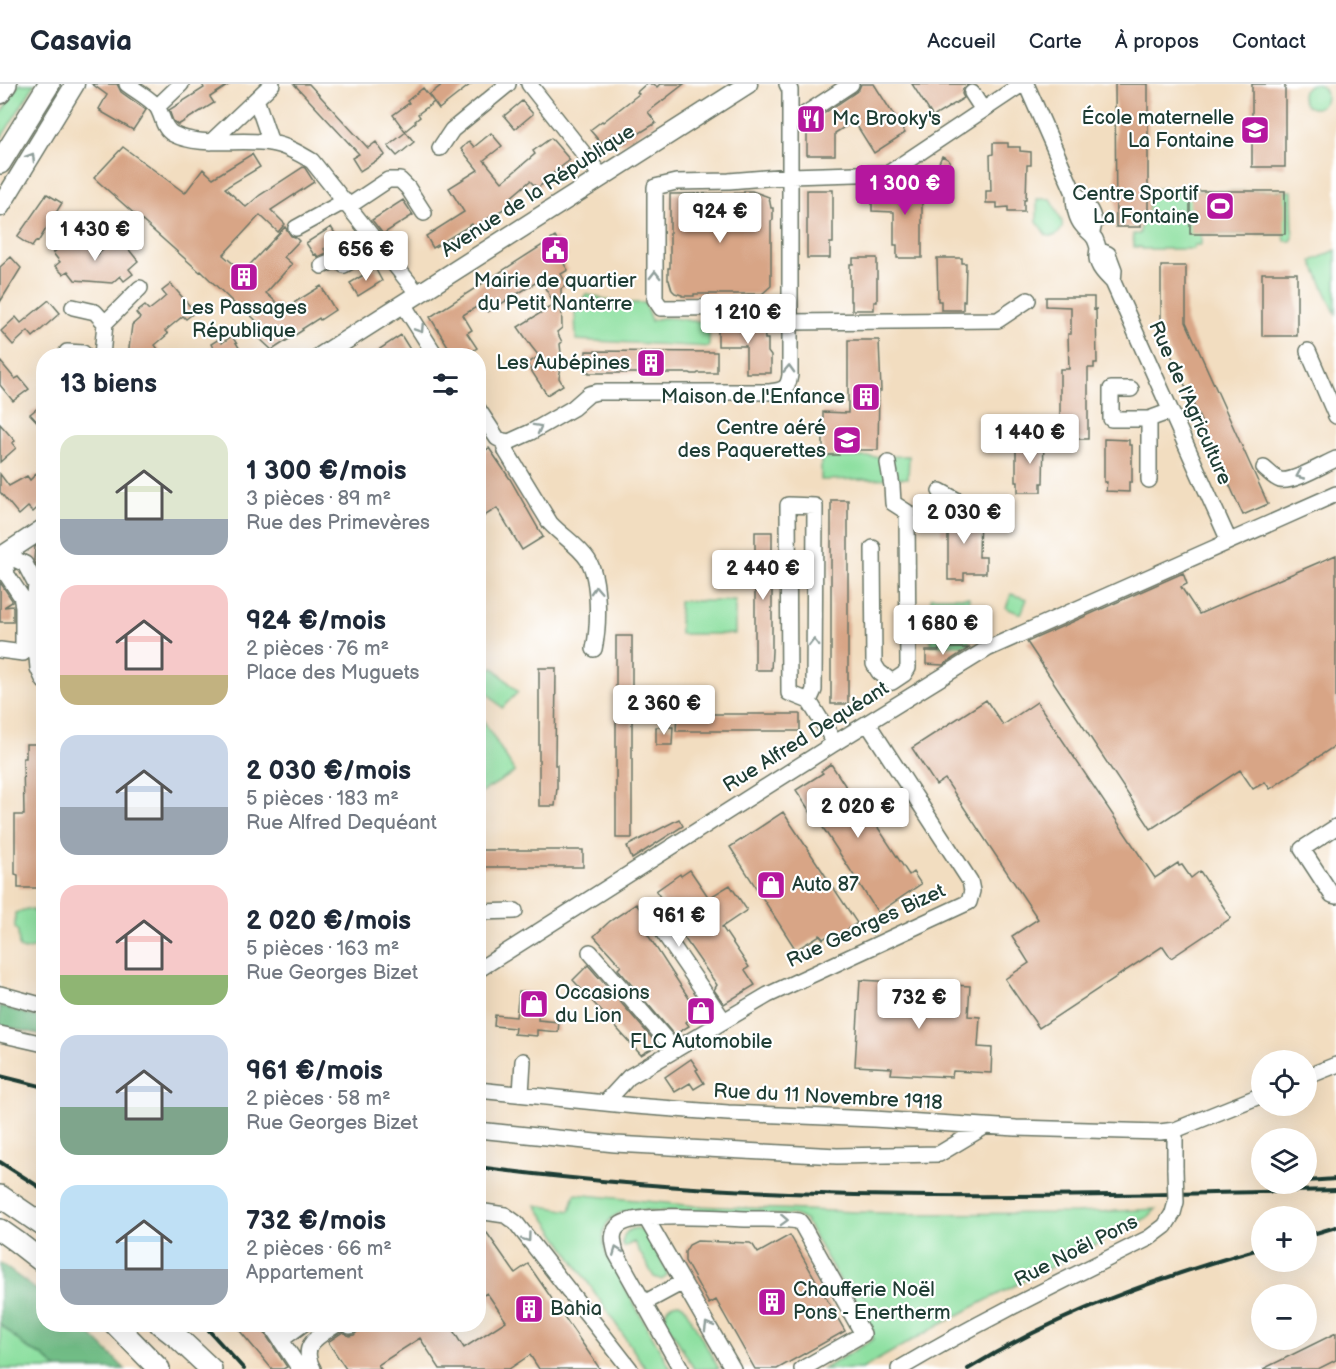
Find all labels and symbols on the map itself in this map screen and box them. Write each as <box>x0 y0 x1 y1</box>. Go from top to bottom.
restaurant icon: Mc Brooky's <box>795 103 827 135</box>
place label: École maternelle La Fontaine <box>1081 105 1234 153</box>
place label: Mc Brooky's <box>832 107 941 131</box>
school or university icon: École maternelle La Fontaine <box>1239 114 1271 146</box>
street label: Avenue de la République <box>437 119 639 263</box>
one-way arrow <box>23 153 35 163</box>
pin: 1 300 € <box>850 165 960 216</box>
place label: Centre Sportif La Fontaine <box>1072 182 1199 229</box>
sports icon: Centre Sportif La Fontaine <box>1204 190 1236 222</box>
pin: 924 € <box>678 193 762 244</box>
pin: 1 430 € <box>40 211 150 262</box>
pin: 656 € <box>324 231 408 282</box>
public building icon: Mairie de quartier du Petit Nanterre <box>539 234 571 266</box>
building icon: Les Passages République <box>228 261 260 293</box>
place label: Mairie de quartier du Petit Nanterre <box>474 269 637 316</box>
one-way arrow <box>649 270 661 279</box>
pin: 1 210 € <box>693 294 803 345</box>
place label: Les Passages République <box>181 296 307 343</box>
street label: Rue de l'Agriculture <box>1143 318 1237 489</box>
one-way arrow <box>412 323 423 334</box>
building icon: Les Aubépines <box>635 347 667 379</box>
place label: Les Aubépines <box>496 351 630 375</box>
one-way arrow <box>783 365 796 374</box>
building icon: Maison de l'Enfance <box>850 381 882 413</box>
place label: Maison de l'Enfance <box>661 385 845 409</box>
pin: 1 440 € <box>975 414 1085 465</box>
place label: Centre aéré des Paquerettes <box>677 416 826 463</box>
one-way arrow <box>532 424 542 435</box>
school or university icon: Centre aéré des Paquerettes <box>831 424 863 456</box>
one-way arrow <box>1295 468 1306 480</box>
pin: 2 030 € <box>909 494 1019 545</box>
pin: 2 440 € <box>708 550 818 601</box>
one-way arrow <box>589 586 602 595</box>
pin: 1 680 € <box>888 605 998 656</box>
one-way arrow <box>808 639 820 648</box>
street label: Rue Alfred Dequéant <box>719 676 893 798</box>
pin: 2 360 € <box>609 685 719 736</box>
pin: 2 020 € <box>803 788 913 839</box>
shop icon: Auto 87 <box>755 869 787 901</box>
place label: Auto 87 <box>792 873 859 897</box>
street label: Rue Georges Bizet <box>783 879 949 973</box>
pin: 961 € <box>637 897 721 948</box>
pin: 732 € <box>877 979 961 1030</box>
place label: Occasions du Lion <box>555 981 650 1028</box>
shop icon: Occasions du Lion <box>518 988 550 1020</box>
shop icon: FLC Automobile <box>685 995 717 1027</box>
place label: FLC Automobile <box>630 1030 772 1054</box>
street label: Rue du 11 Novembre 1918 <box>713 1079 943 1115</box>
street label: Rue Noël Pons <box>1010 1210 1142 1292</box>
one-way arrow <box>779 1214 788 1226</box>
one-way arrow <box>520 1231 531 1242</box>
one-way arrow <box>612 1247 624 1258</box>
place label: Chaufferie Noël Pons - Enertherm <box>793 1278 950 1325</box>
building icon: Chaufferie Noël Pons - Enertherm <box>756 1286 788 1318</box>
building icon: Bahia <box>513 1293 545 1325</box>
place label: Bahia <box>550 1297 602 1321</box>
one-way arrow <box>704 1321 715 1332</box>

